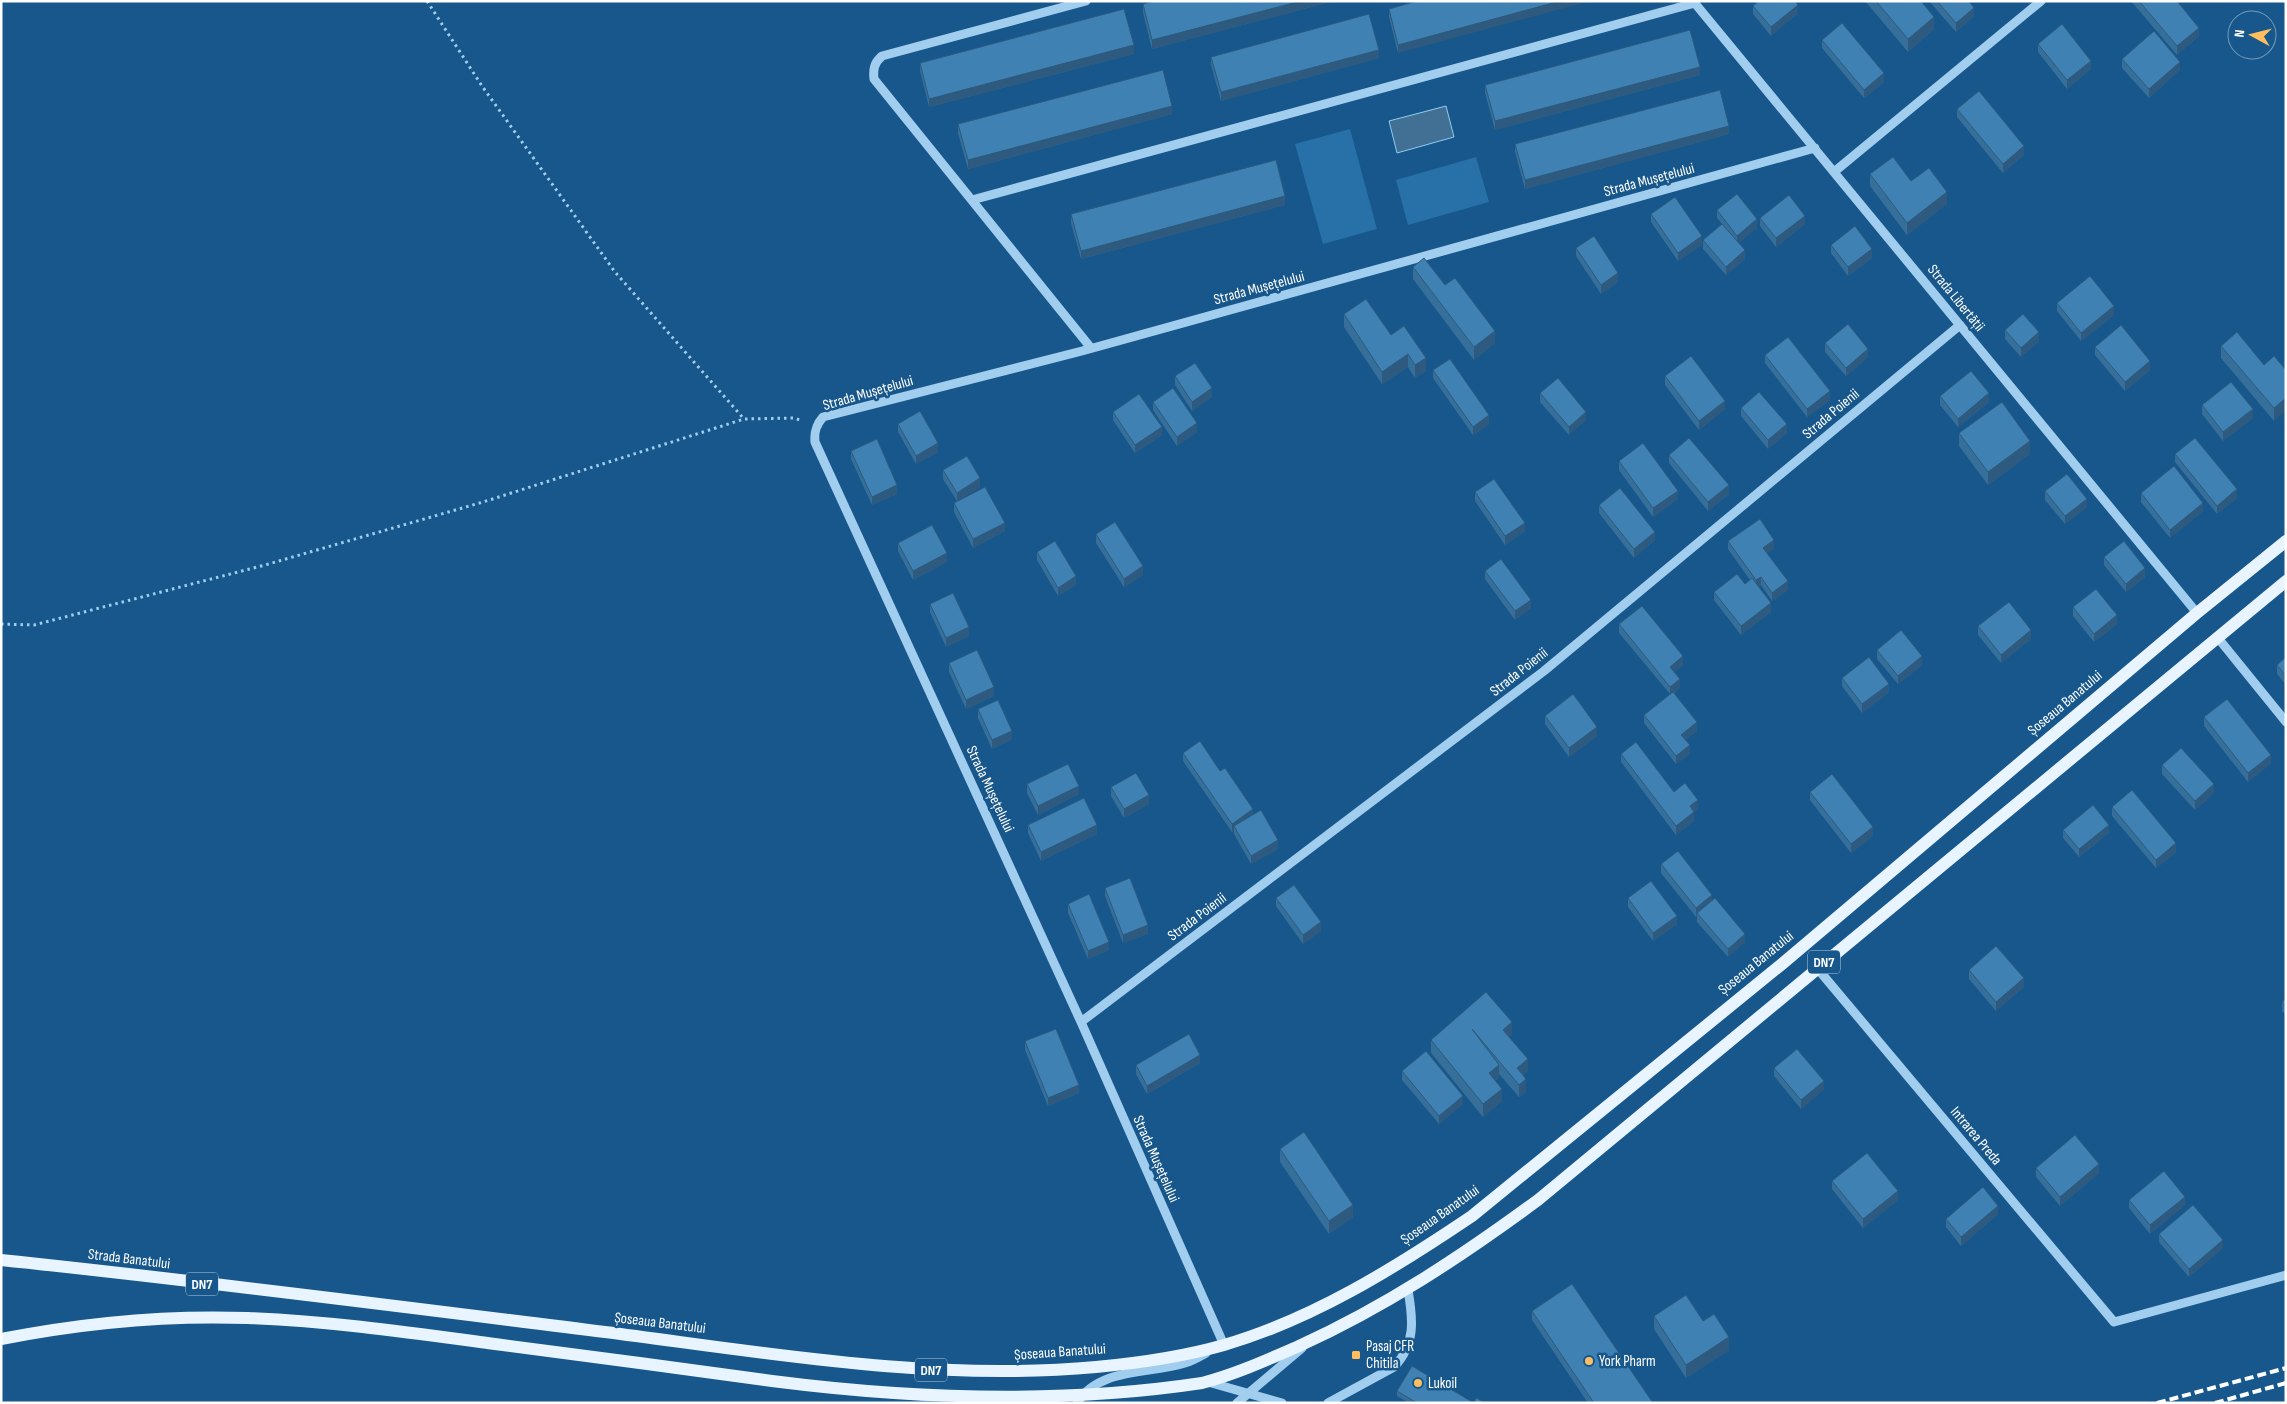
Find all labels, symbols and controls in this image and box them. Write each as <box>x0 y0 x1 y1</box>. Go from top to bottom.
north arrow <box>2227 10 2277 60</box>
text: N <box>2231 29 2248 38</box>
street label: Strada Mușețelului <box>1602 159 1697 201</box>
street label: Strada Libertății <box>1923 261 1989 336</box>
street label: Strada Mușețelului <box>1212 267 1307 309</box>
street label: Strada Mușețelului <box>821 371 916 415</box>
street label: Strada Poienii <box>1799 385 1864 443</box>
street label: Strada Poienii <box>1486 643 1552 701</box>
street label: Șoseaua Banatului <box>2024 666 2106 740</box>
street label: Strada Mușețelului <box>962 743 1018 835</box>
street label: Strada Poienii <box>1164 889 1230 945</box>
street label: Șoseaua Banatului <box>1714 927 1798 999</box>
road number: DN7 <box>1808 950 1840 974</box>
street label: Intrarea Preda <box>1946 1103 2006 1169</box>
street label: Strada Mușețelului <box>1128 1113 1184 1206</box>
street label: Șoseaua Banatului <box>1397 1181 1483 1249</box>
street label: Strada Banatului <box>87 1245 171 1273</box>
road number: DN7 <box>186 1272 218 1296</box>
street label: Șoseaua Banatului <box>613 1308 707 1338</box>
place label: Pasaj CFR Chitila <box>1366 1337 1414 1373</box>
street label: Șoseaua Banatului <box>1014 1339 1107 1365</box>
marker: Pasaj CFR Chitila <box>1350 1349 1362 1361</box>
place label: York Pharm <box>1599 1352 1656 1371</box>
marker: York Pharm <box>1583 1355 1595 1367</box>
road number: DN7 <box>915 1358 947 1382</box>
place label: Lukoil <box>1428 1374 1457 1393</box>
marker: Lukoil <box>1412 1377 1424 1389</box>

